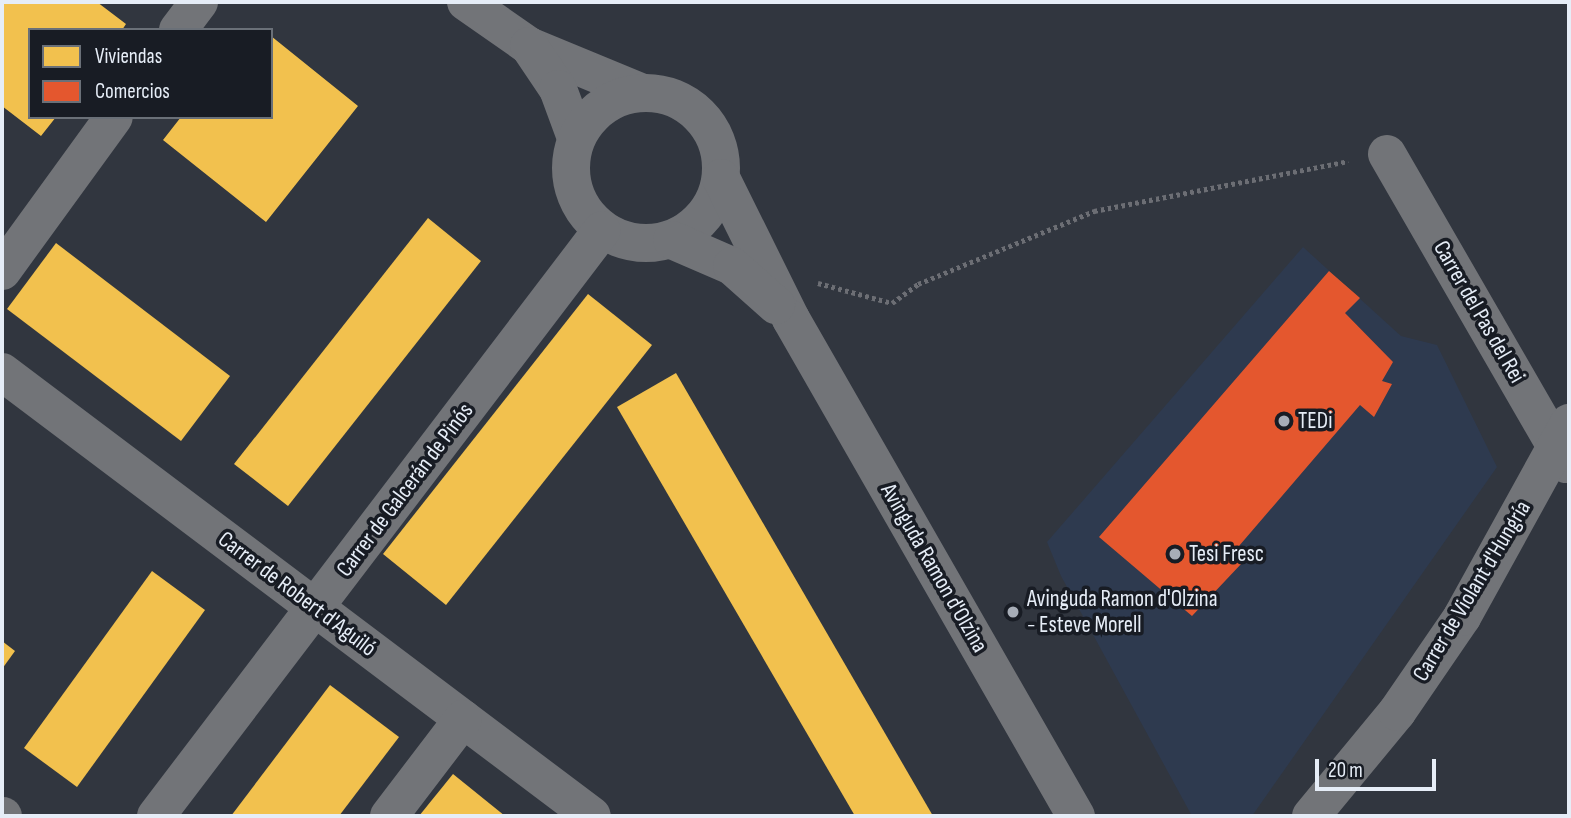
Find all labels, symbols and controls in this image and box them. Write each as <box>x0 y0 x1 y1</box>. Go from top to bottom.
legend <box>28 28 273 119</box>
text: Viviendas <box>95 44 162 69</box>
text: Comercios <box>95 79 170 104</box>
street label: Carrer del Pas del Rei <box>1427 236 1531 388</box>
street label: Carrer de Galcerán de Pinós <box>331 398 479 582</box>
place label: TEDi <box>1298 407 1332 435</box>
marker: TEDi <box>1276 413 1292 429</box>
street label: Avinguda Ramon d'Olzina <box>874 479 994 657</box>
street label: Carrer de Violant d'Hungría <box>1407 496 1537 686</box>
street label: Carrer de Robert d'Aguiló <box>212 526 382 662</box>
place label: Tesi Fresc <box>1189 540 1264 568</box>
marker: Tesi Fresc <box>1167 546 1183 562</box>
place label: Avinguda Ramon d'Olzina - Esteve Morell <box>1027 585 1218 639</box>
marker: Avinguda Ramon d'Olzina - Esteve Morell <box>1005 604 1021 620</box>
scale bar <box>1319 744 1440 788</box>
text: 20 m <box>1328 758 1363 783</box>

